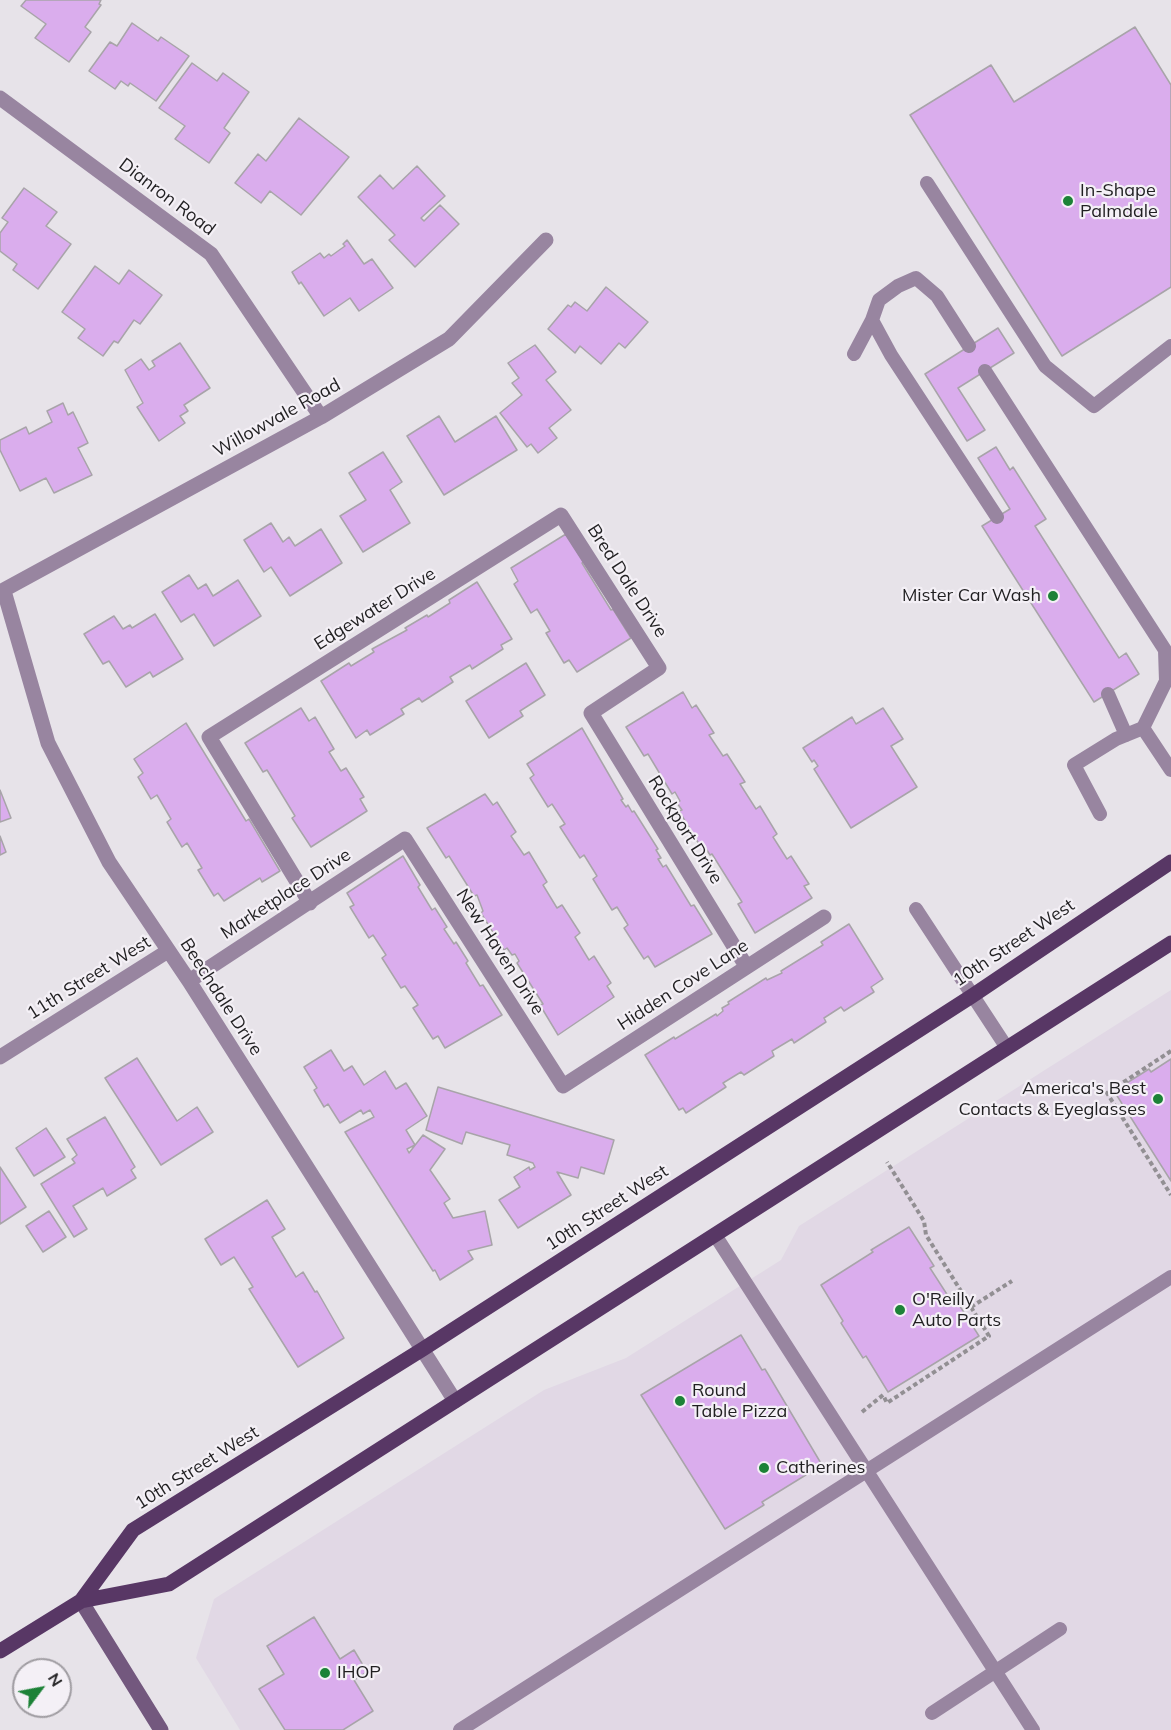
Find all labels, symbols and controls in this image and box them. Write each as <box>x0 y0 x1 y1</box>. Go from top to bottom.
street label: Dianron Road <box>115 154 219 240</box>
place label: In-Shape Palmdale <box>1080 180 1158 222</box>
marker: In-Shape Palmdale <box>1061 194 1075 208</box>
street label: Willowvale Road <box>210 374 344 462</box>
street label: Bred Dale Drive <box>582 520 672 642</box>
street label: Edgewater Drive <box>310 563 440 655</box>
place label: Mister Car Wash <box>902 585 1041 607</box>
marker: Mister Car Wash <box>1046 589 1060 603</box>
street label: Rockport Drive <box>643 772 727 888</box>
street label: Marketplace Drive <box>217 844 355 944</box>
street label: New Haven Drive <box>451 885 549 1019</box>
street label: 10th Street West <box>949 894 1079 992</box>
street label: 11th Street West <box>23 931 155 1025</box>
street label: Beechdale Drive <box>175 934 267 1060</box>
street label: Hidden Cove Lane <box>614 935 752 1035</box>
place label: America's Best Contacts & Eyeglasses <box>959 1078 1146 1120</box>
marker: America's Best Contacts & Eyeglasses <box>1151 1092 1165 1106</box>
street label: 10th Street West <box>542 1160 672 1256</box>
place label: O'Reilly Auto Parts <box>912 1289 1001 1332</box>
marker: O'Reilly Auto Parts <box>893 1303 907 1317</box>
place label: Round Table Pizza <box>692 1380 787 1422</box>
marker: Round Table Pizza <box>673 1394 687 1408</box>
street label: 10th Street West <box>131 1421 263 1515</box>
place label: Catherines <box>776 1457 866 1479</box>
marker: Catherines <box>757 1461 771 1475</box>
north arrow <box>12 1658 72 1718</box>
place label: IHOP <box>337 1662 381 1684</box>
marker: IHOP <box>318 1666 332 1680</box>
text: N <box>44 1669 67 1690</box>

